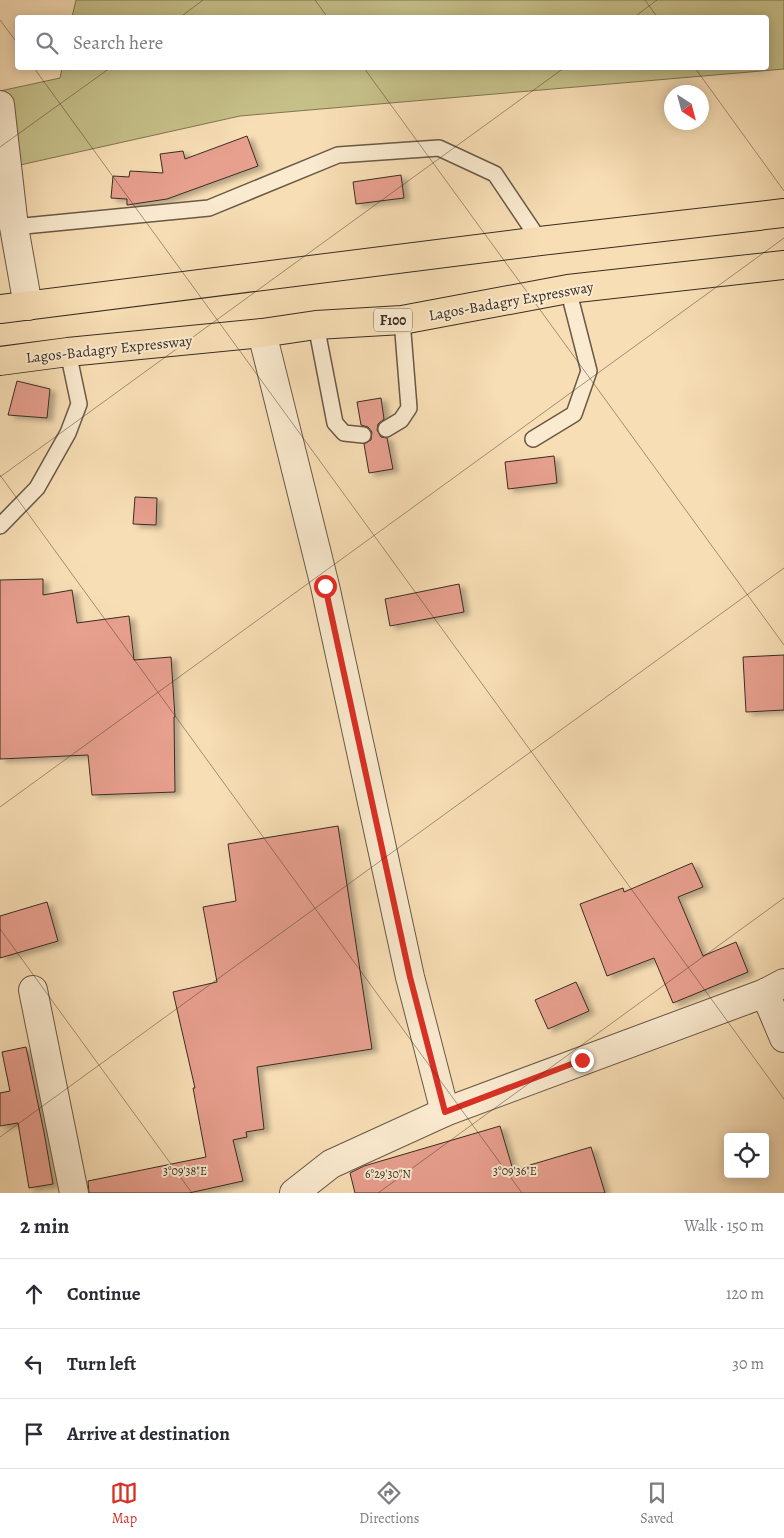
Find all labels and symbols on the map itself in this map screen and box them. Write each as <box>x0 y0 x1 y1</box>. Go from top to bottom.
north arrow <box>664 85 709 130</box>
street label: Lagos-Badagry Expressway <box>427 277 595 325</box>
road number: F100 <box>374 308 412 332</box>
street label: Lagos-Badagry Expressway <box>25 330 193 368</box>
route start <box>314 575 337 598</box>
route end <box>571 1049 594 1072</box>
text: 3°09'38"E <box>163 1163 207 1179</box>
text: 3°09'36"E <box>493 1163 537 1179</box>
text: 6°29'30"N <box>365 1166 411 1182</box>

